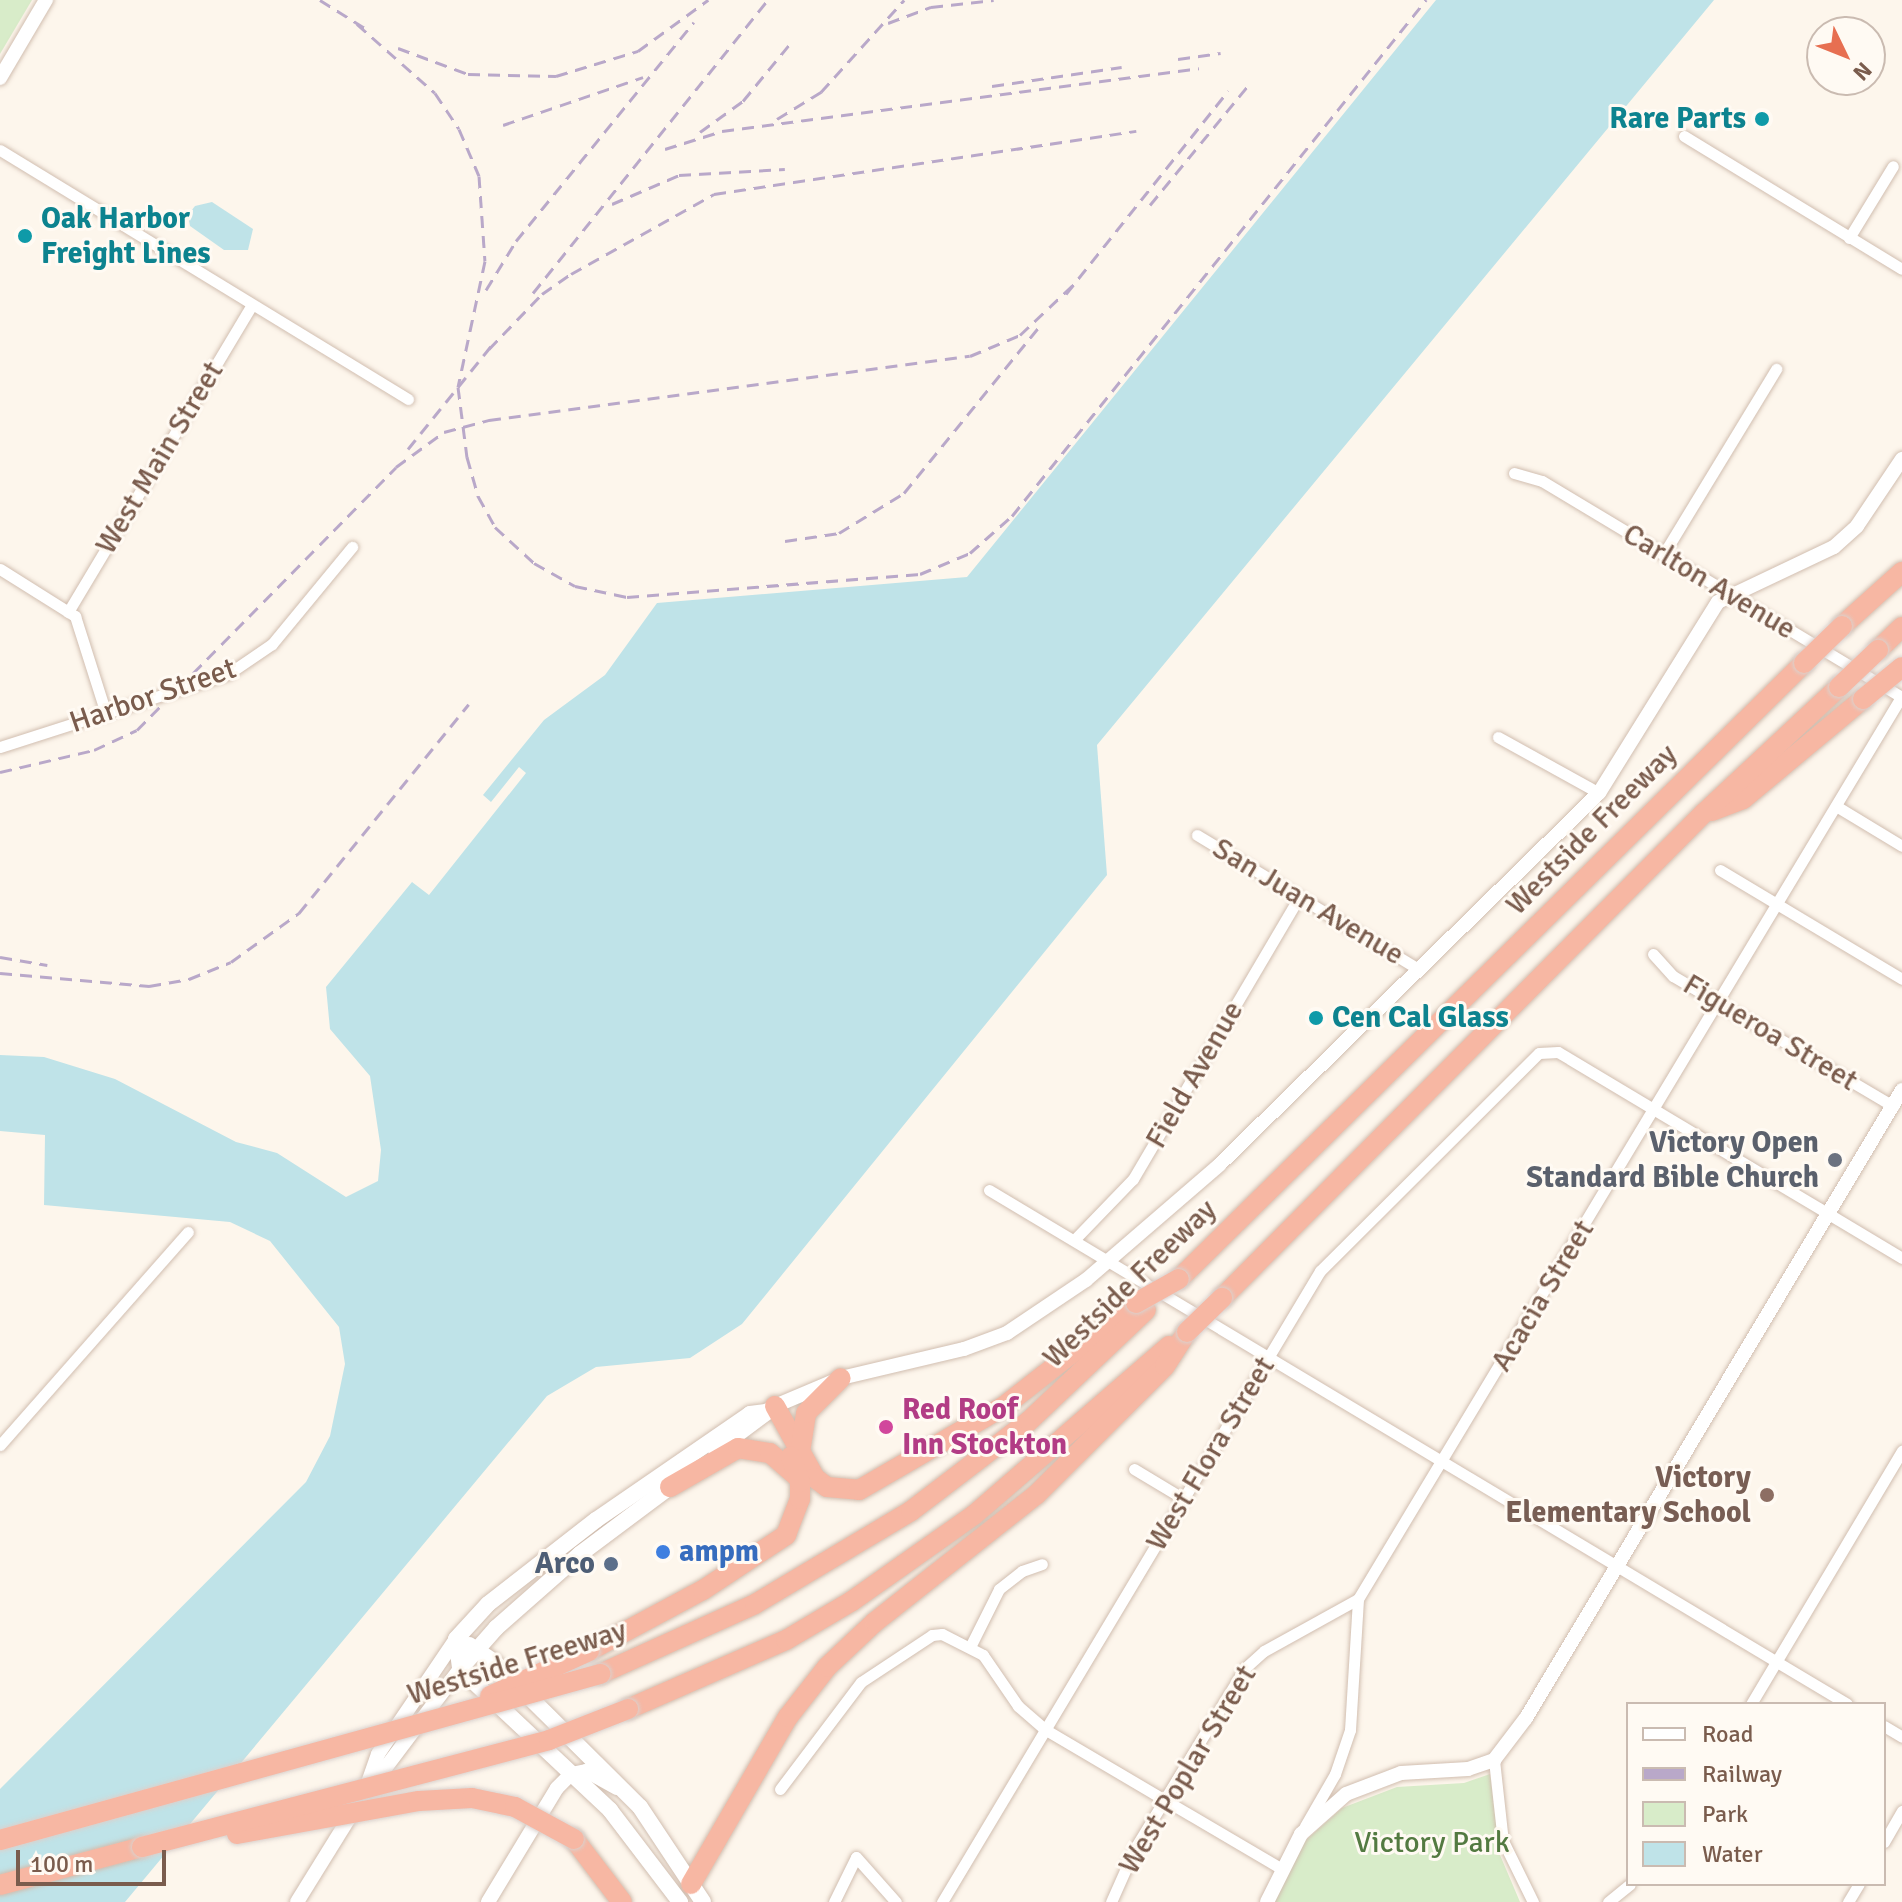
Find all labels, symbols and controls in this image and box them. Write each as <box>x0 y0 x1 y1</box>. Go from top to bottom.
north arrow <box>1806 16 1886 96</box>
text: N <box>1847 57 1878 86</box>
place label: Rare Parts <box>1609 101 1746 137</box>
marker: Rare Parts <box>1753 110 1771 128</box>
place label: Oak Harbor Freight Lines <box>41 201 211 272</box>
marker: Oak Harbor Freight Lines <box>16 227 34 245</box>
street label: West Main Street <box>88 355 232 561</box>
street label: Carlton Avenue <box>1616 516 1802 648</box>
street label: Harbor Street <box>65 651 241 741</box>
street label: Westside Freeway <box>1499 737 1685 923</box>
street label: San Juan Avenue <box>1206 831 1410 973</box>
street label: Figueroa Street <box>1676 967 1864 1099</box>
street label: Field Avenue <box>1138 995 1252 1155</box>
place label: Cen Cal Glass <box>1332 1000 1509 1036</box>
marker: Cen Cal Glass <box>1307 1009 1325 1027</box>
place label: Victory Open Standard Bible Church <box>1526 1125 1819 1196</box>
marker: Victory Open Standard Bible Church <box>1826 1151 1844 1169</box>
street label: Westside Freeway <box>1036 1192 1224 1376</box>
street label: Acacia Street <box>1484 1214 1602 1378</box>
street label: West Flora Street <box>1139 1350 1283 1558</box>
place label: Red Roof Inn Stockton <box>902 1392 1067 1462</box>
marker: Red Roof Inn Stockton <box>877 1418 895 1436</box>
place label: Victory Elementary School <box>1505 1460 1751 1530</box>
marker: Victory Elementary School <box>1758 1486 1776 1504</box>
place label: ampm <box>679 1534 759 1570</box>
marker: ampm <box>654 1543 672 1561</box>
place label: Arco <box>535 1546 595 1582</box>
marker: Arco <box>602 1555 620 1573</box>
street label: Westside Freeway <box>403 1613 631 1713</box>
street label: West Poplar Street <box>1112 1659 1264 1881</box>
legend <box>1626 1702 1886 1886</box>
text: Road <box>1702 1719 1753 1749</box>
text: Railway <box>1702 1759 1782 1789</box>
text: Park <box>1702 1799 1748 1829</box>
park label: Victory Park <box>1354 1825 1510 1861</box>
scale bar <box>20 1834 170 1884</box>
text: Water <box>1702 1839 1762 1869</box>
text: 100 m <box>30 1849 93 1879</box>

